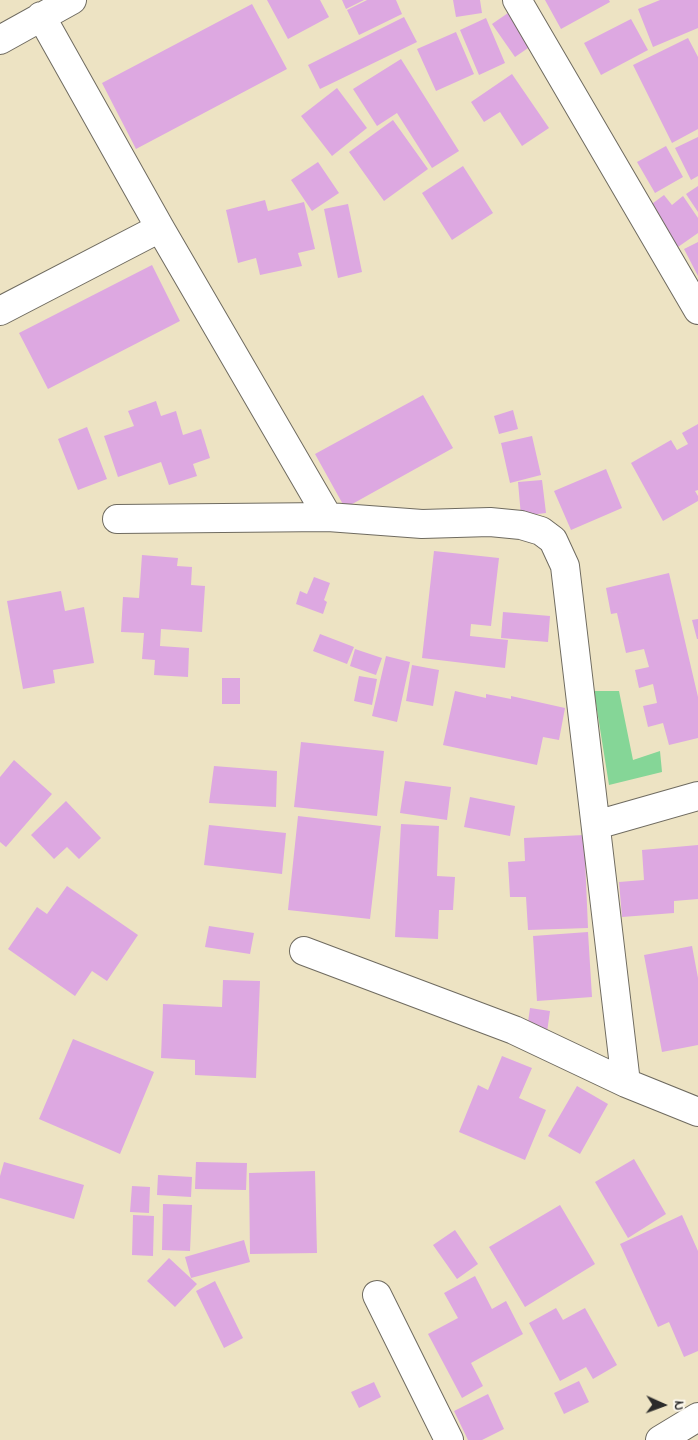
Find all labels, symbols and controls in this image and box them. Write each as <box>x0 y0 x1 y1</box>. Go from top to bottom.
north arrow <box>638 1380 688 1430</box>
text: N <box>668 1400 689 1411</box>

